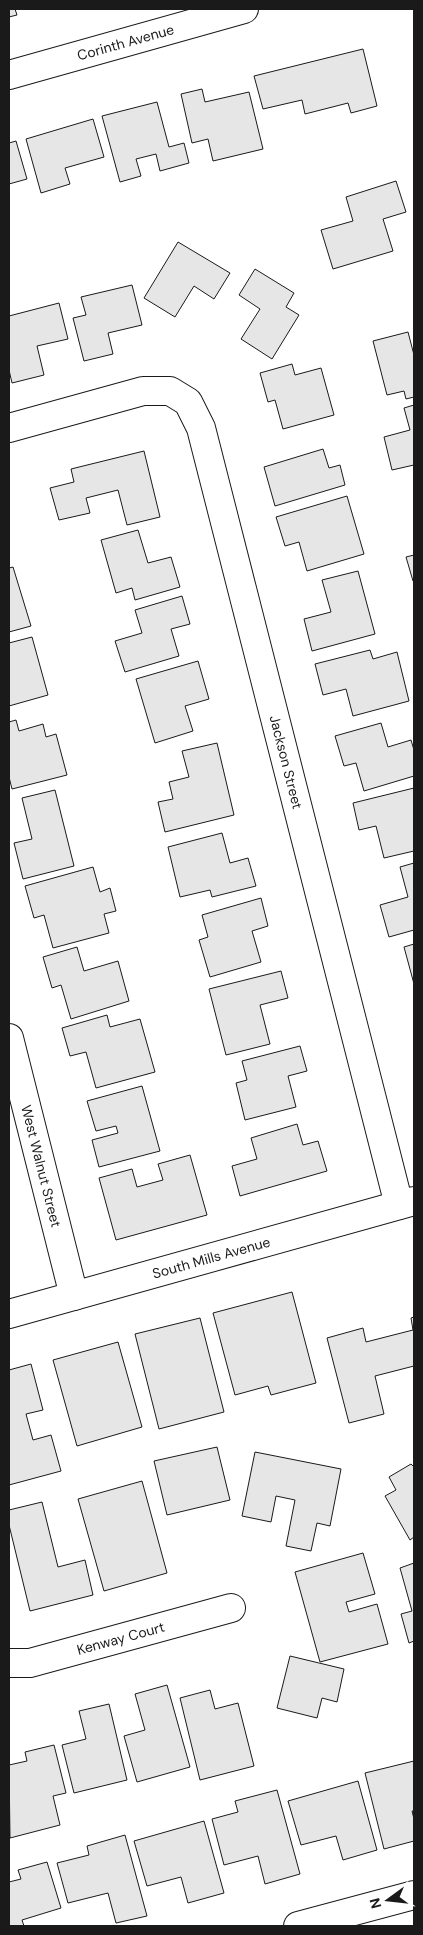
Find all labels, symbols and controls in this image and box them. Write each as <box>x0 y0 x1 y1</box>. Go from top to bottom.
street label: Corinth Avenue <box>75 20 176 64</box>
street label: Jackson Street <box>266 713 307 811</box>
street label: West Walnut Street <box>17 1103 65 1229</box>
street label: South Mills Avenue <box>150 1233 272 1283</box>
street label: Kenway Court <box>75 1618 167 1659</box>
north arrow <box>363 1875 413 1925</box>
text: N <box>365 1896 385 1911</box>

